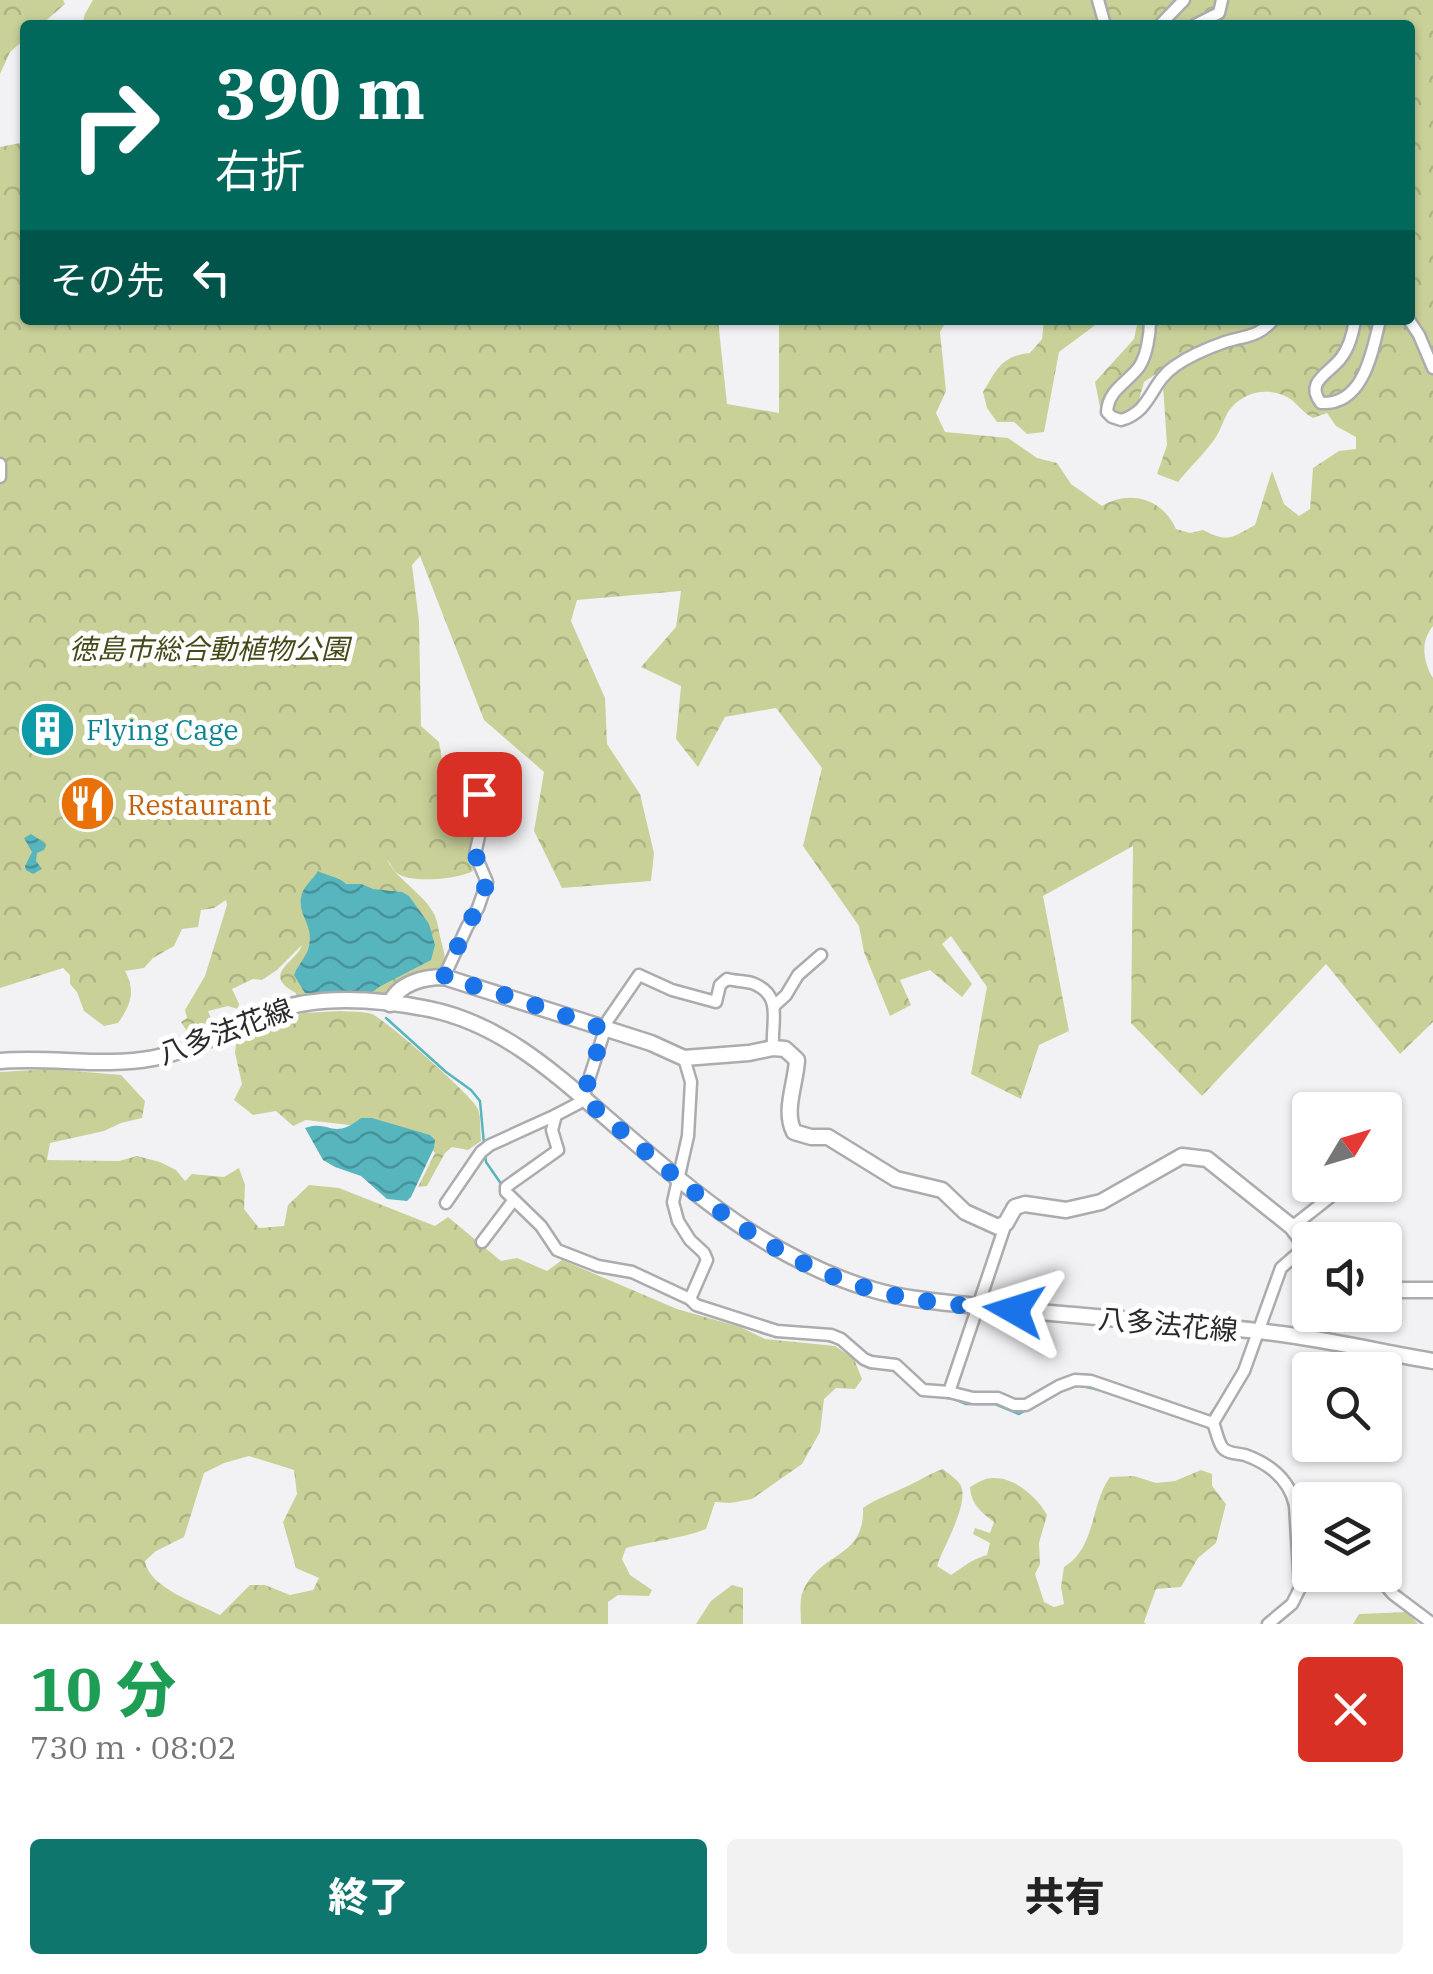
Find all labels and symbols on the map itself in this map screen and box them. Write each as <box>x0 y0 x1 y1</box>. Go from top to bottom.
park label: 徳島市総合動植物公園 <box>69 630 353 667</box>
building icon: Flying Cage <box>17 699 77 759</box>
place label: Flying Cage <box>86 711 238 748</box>
pin <box>437 752 522 837</box>
restaurant icon: Restaurant <box>58 774 118 834</box>
place label: Restaurant <box>127 786 272 823</box>
street label: 八多法花線 <box>153 990 297 1072</box>
north arrow <box>1292 1092 1402 1202</box>
position arrow <box>962 1258 1066 1362</box>
street label: 八多法花線 <box>1097 1299 1239 1349</box>

